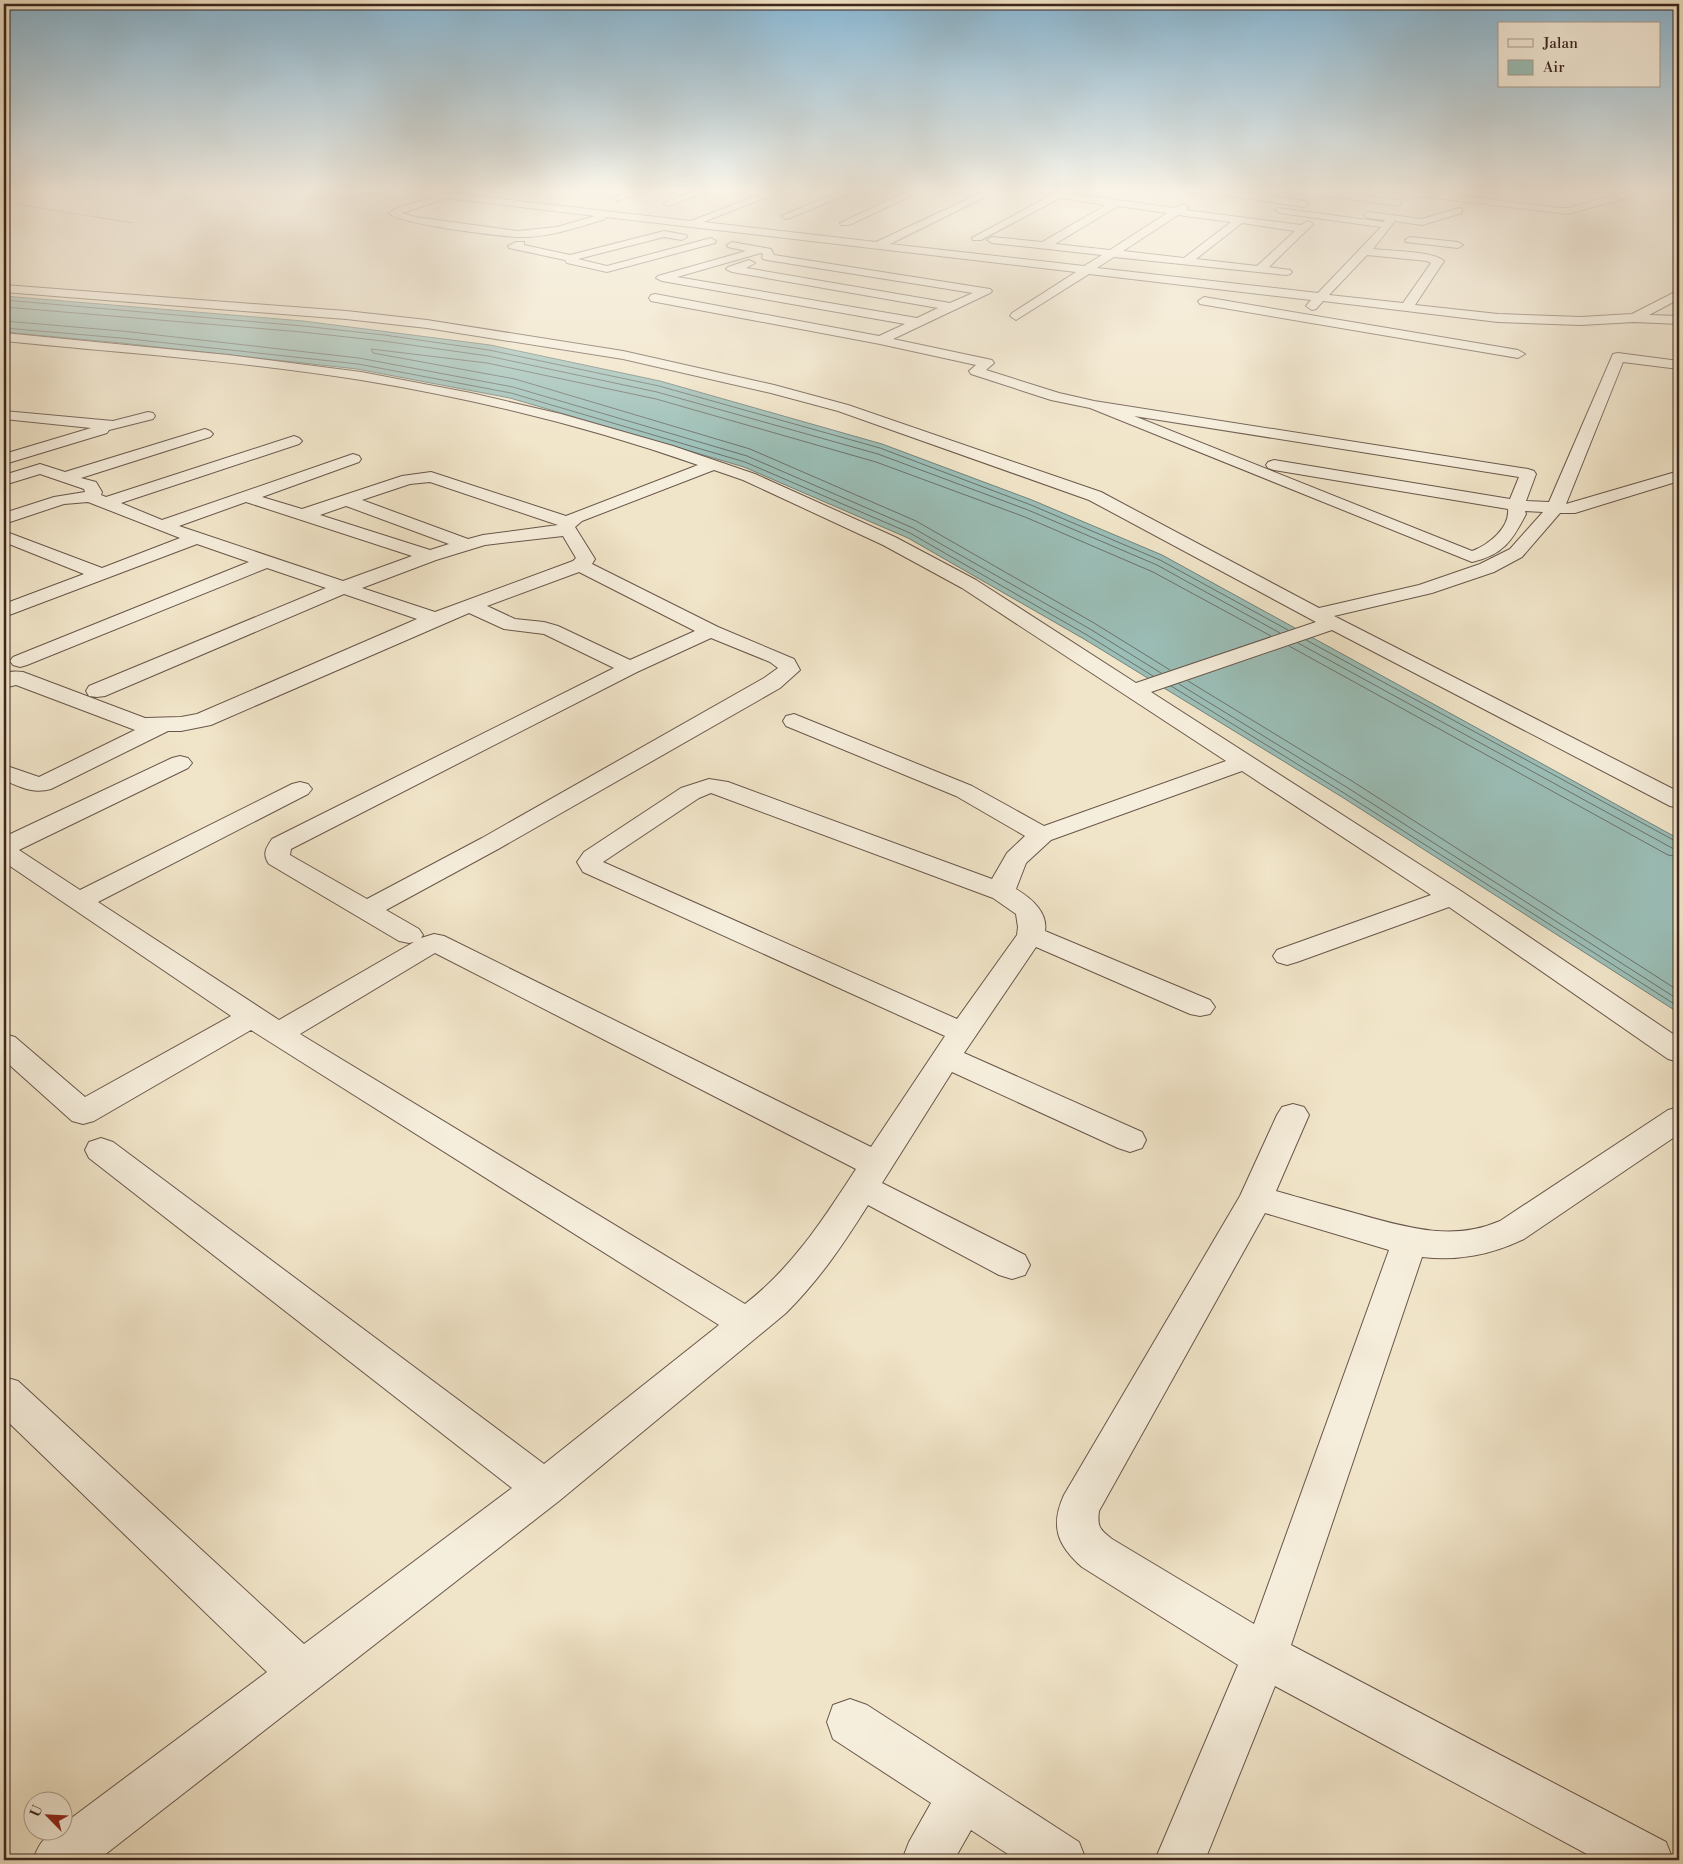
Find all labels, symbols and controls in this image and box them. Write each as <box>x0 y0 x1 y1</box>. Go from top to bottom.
legend <box>1498 22 1660 88</box>
text: Jalan <box>1542 34 1578 53</box>
text: Air <box>1542 58 1565 77</box>
north arrow <box>22 1792 72 1842</box>
text: U <box>27 1802 48 1820</box>

